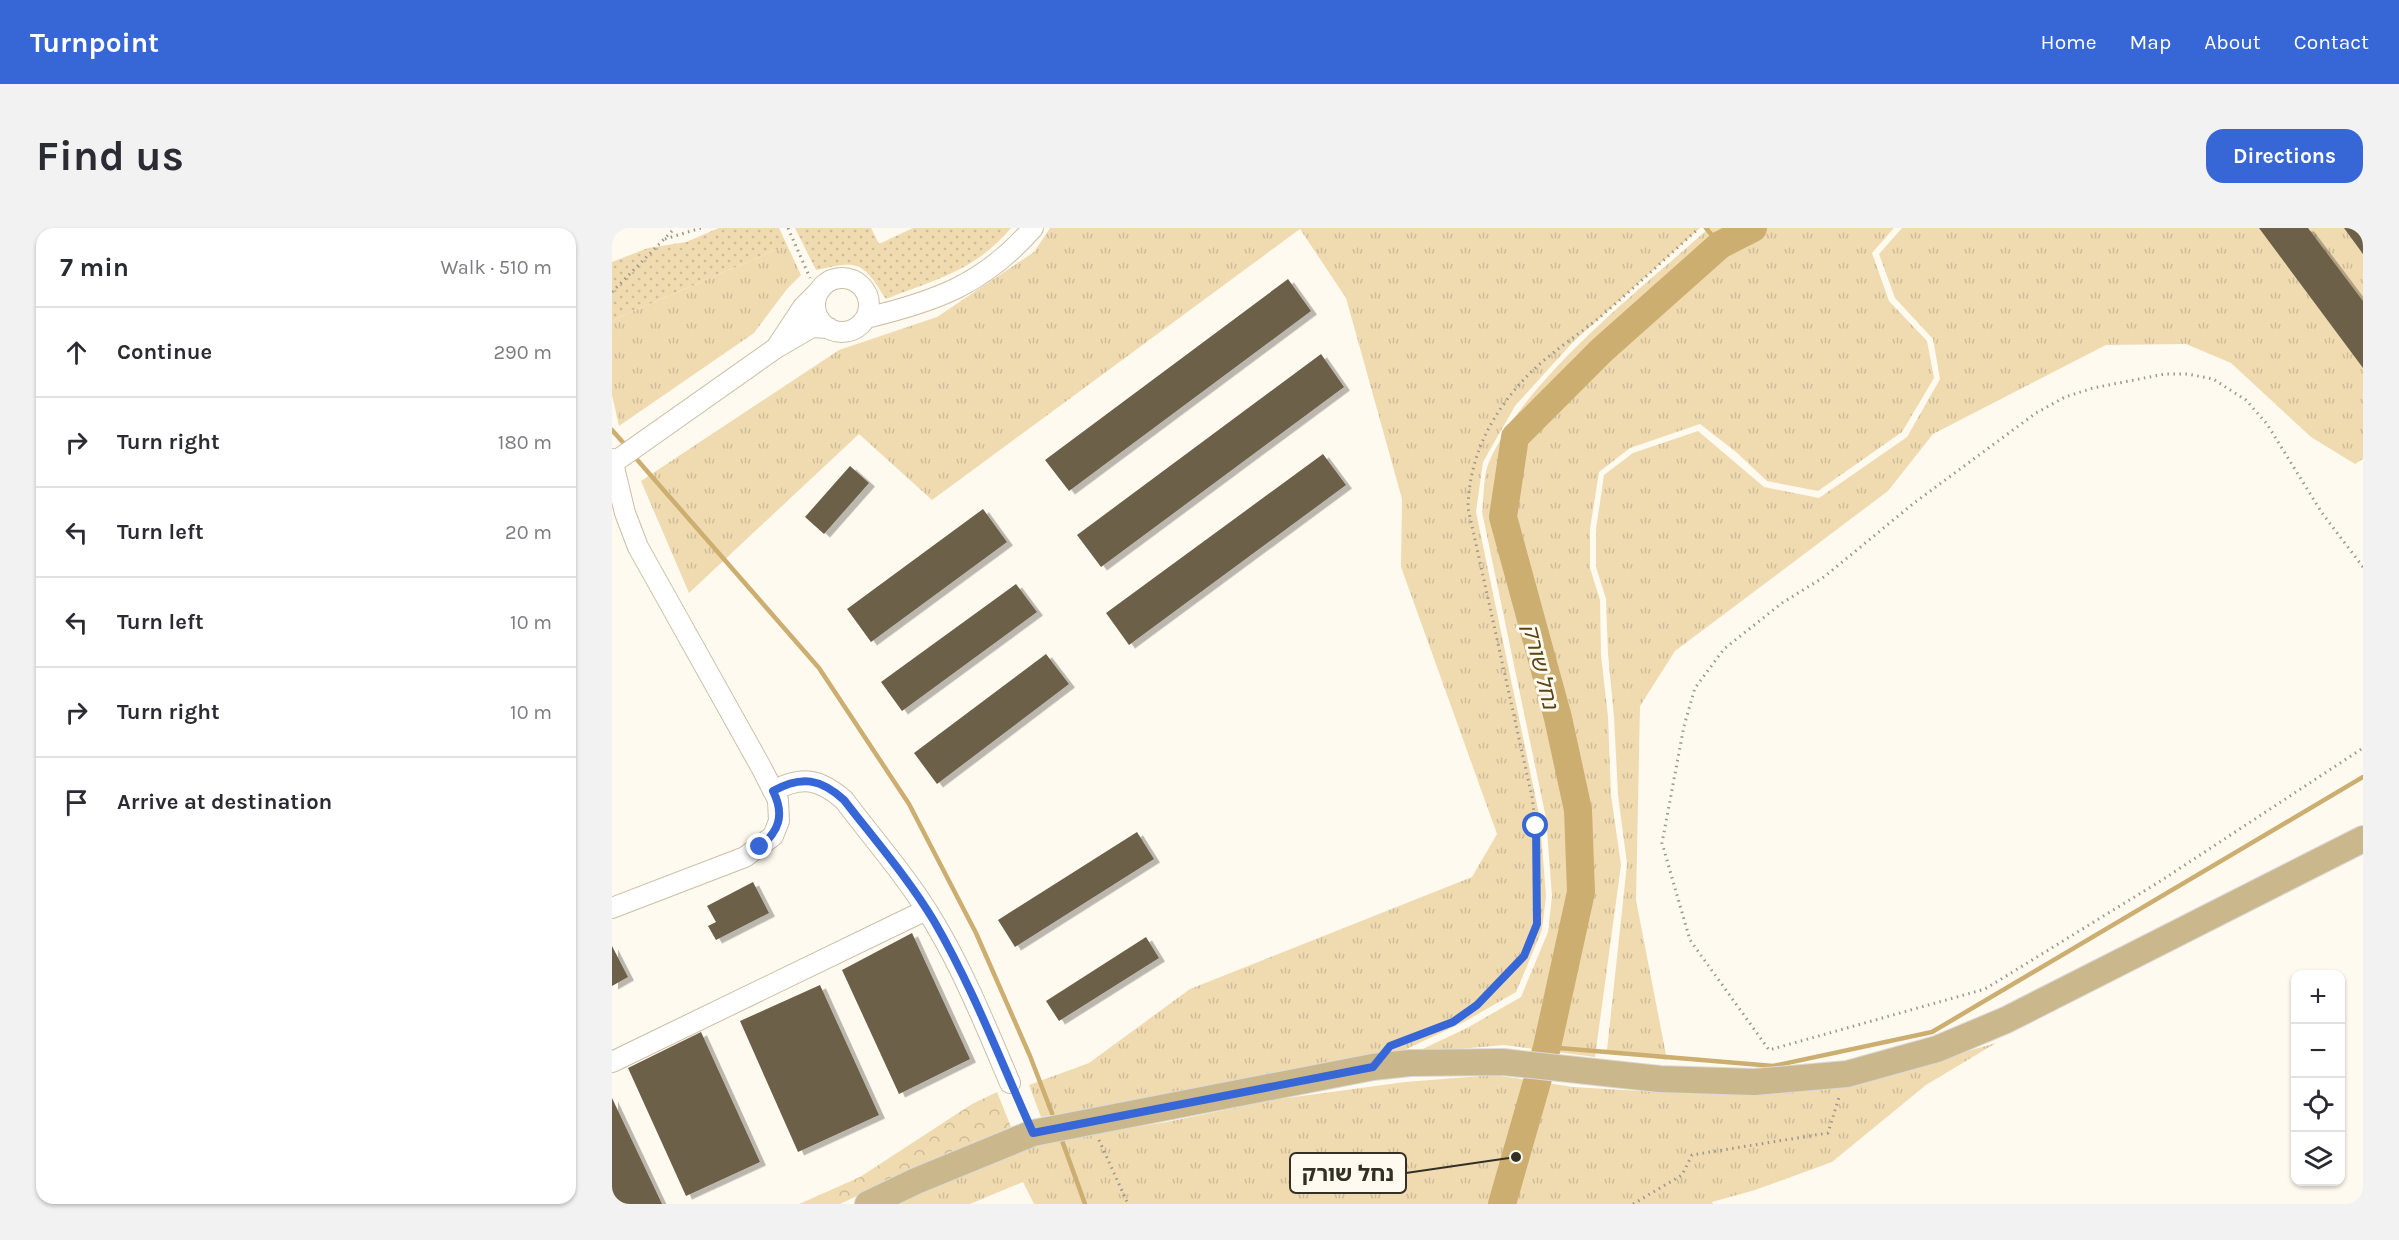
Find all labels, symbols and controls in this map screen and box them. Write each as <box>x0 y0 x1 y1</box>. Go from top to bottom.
text: Turnpoint <box>30 26 159 59</box>
text: Home <box>2041 30 2097 54</box>
text: Map <box>2130 30 2171 54</box>
text: About <box>2204 30 2261 54</box>
text: Contact <box>2294 30 2369 54</box>
button: Directions <box>2206 129 2363 183</box>
text: Find us <box>36 131 184 181</box>
text: 7 min <box>60 252 129 283</box>
text: Walk · 510 m <box>441 256 552 279</box>
icon: ahead <box>60 336 93 369</box>
text: Continue <box>117 339 212 365</box>
text: 290 m <box>493 341 552 364</box>
icon: right <box>60 426 93 459</box>
text: Turn right <box>117 429 220 455</box>
text: 180 m <box>498 431 552 454</box>
icon: left <box>60 516 93 549</box>
text: Turn left <box>117 519 204 545</box>
text: 20 m <box>505 521 552 544</box>
icon: left <box>60 606 93 639</box>
text: Turn left <box>117 609 204 635</box>
text: 10 m <box>510 611 552 634</box>
water label: נחל שורק <box>1517 621 1564 713</box>
icon: right <box>60 696 93 729</box>
text: Turn right <box>117 699 220 725</box>
text: 10 m <box>510 701 552 724</box>
icon: arrive <box>60 786 93 819</box>
text: Arrive at destination <box>117 789 332 815</box>
route start <box>1522 812 1548 838</box>
route end <box>746 833 772 859</box>
map controls <box>2291 970 2345 1186</box>
button: + <box>2291 970 2345 1024</box>
button: − <box>2291 1024 2345 1078</box>
button: locate <box>2291 1078 2345 1132</box>
button: layers <box>2291 1132 2345 1186</box>
callout: נחל שורק <box>1290 1153 1406 1193</box>
text: נחל שורק <box>1302 1161 1394 1187</box>

